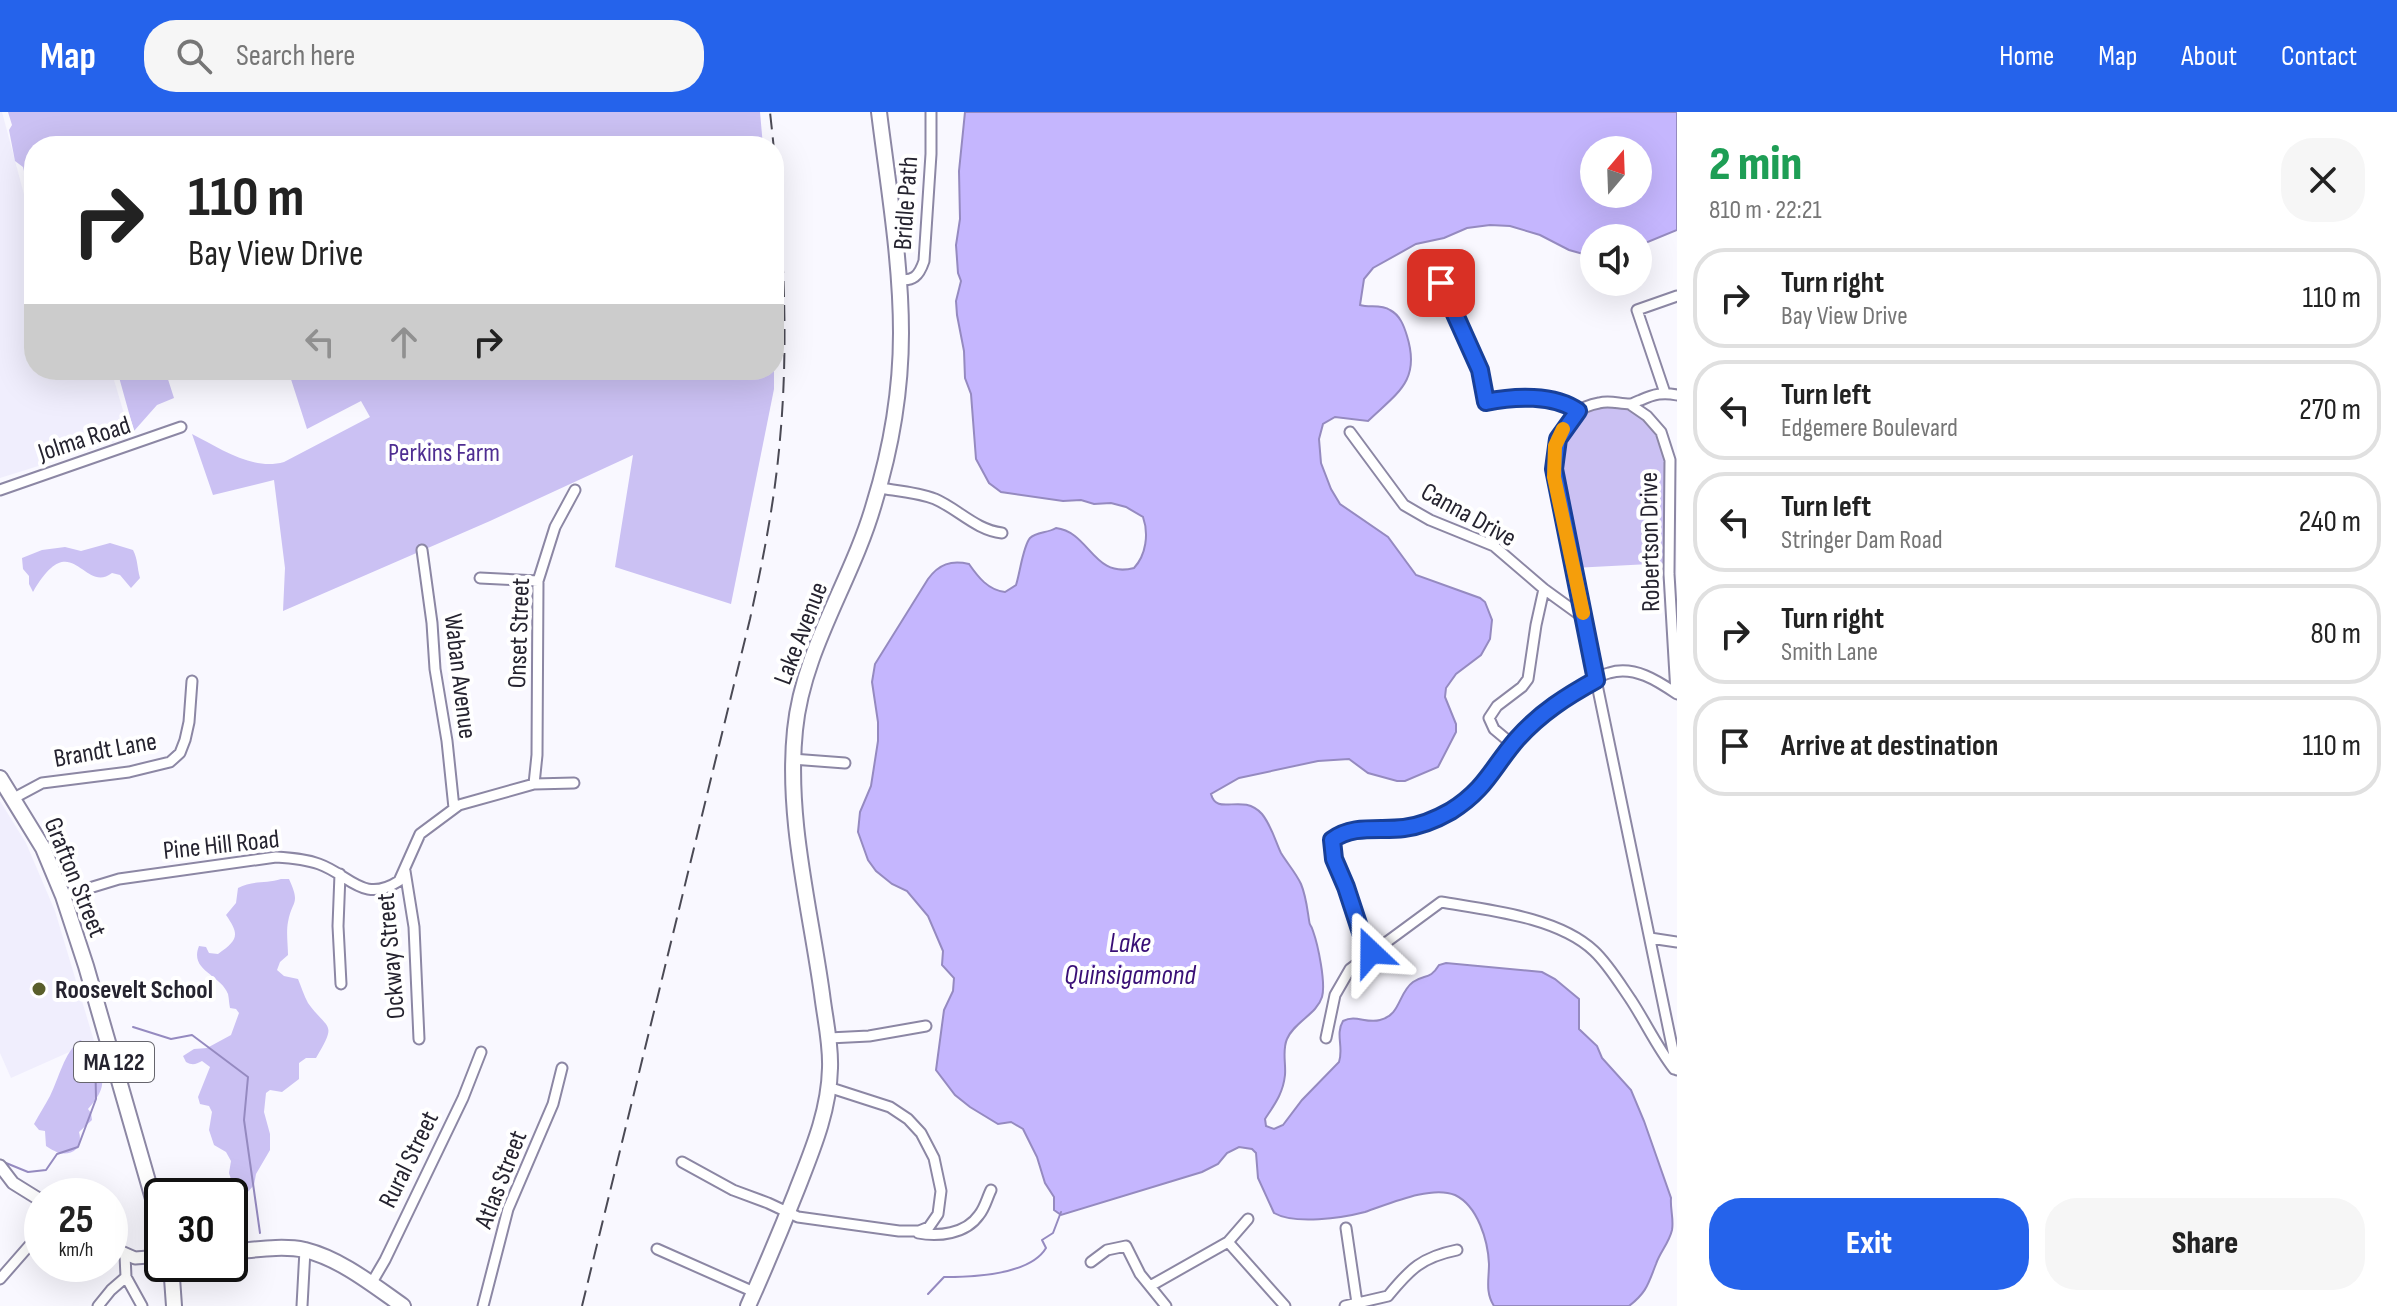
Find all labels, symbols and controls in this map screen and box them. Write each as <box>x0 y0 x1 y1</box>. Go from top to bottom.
search box <box>144 20 704 92</box>
text: Map <box>40 34 96 79</box>
icon: search <box>172 34 216 78</box>
text: Search here <box>236 38 355 74</box>
text: Home <box>1999 40 2054 73</box>
text: Map <box>2098 40 2137 73</box>
text: About <box>2181 40 2237 73</box>
text: Contact <box>2281 40 2357 73</box>
north arrow <box>1580 136 1652 208</box>
map controls <box>1580 136 1652 296</box>
text: 2 min <box>1709 136 1802 193</box>
button: close <box>2281 138 2365 222</box>
street label: Bridle Path <box>888 155 925 251</box>
text: 110 m <box>188 165 304 232</box>
icon: right <box>56 168 160 272</box>
text: 810 m · 22:21 <box>1709 195 1822 226</box>
button: sound <box>1580 224 1652 296</box>
text: Bay View Drive <box>188 233 363 276</box>
pin <box>1407 249 1475 317</box>
icon: arrive <box>1419 261 1463 305</box>
text: Turn right <box>1781 265 1884 301</box>
icon: right <box>1713 276 1757 320</box>
text: 110 m <box>2303 280 2361 316</box>
text: Bay View Drive <box>1781 301 1908 332</box>
icon: left <box>298 320 342 364</box>
icon: ahead <box>382 320 426 364</box>
icon: right <box>466 320 510 364</box>
text: Turn left <box>1781 377 1871 413</box>
icon: left <box>1713 388 1757 432</box>
text: 270 m <box>2299 392 2361 428</box>
street label: Jolma Road <box>33 410 134 469</box>
text: Edgemere Boulevard <box>1781 413 1958 444</box>
park label: Perkins Farm <box>388 438 500 469</box>
street label: Robertson Drive <box>1634 472 1667 612</box>
street label: Canna Drive <box>1415 477 1521 554</box>
text: Turn left <box>1781 489 1871 525</box>
icon: left <box>1713 500 1757 544</box>
text: 240 m <box>2299 504 2361 540</box>
text: Stringer Dam Road <box>1781 525 1943 556</box>
street label: Onset Street <box>502 577 537 689</box>
street label: Lake Avenue <box>768 578 835 689</box>
text: Turn right <box>1781 601 1884 637</box>
street label: Waban Avenue <box>436 612 483 741</box>
icon: right <box>1713 612 1757 656</box>
text: 80 m <box>2310 616 2361 652</box>
text: Smith Lane <box>1781 637 1878 668</box>
icon: arrive <box>1713 724 1757 768</box>
street label: Brandt Lane <box>51 726 159 775</box>
text: Arrive at destination <box>1781 728 1998 764</box>
text: 110 m <box>2303 728 2361 764</box>
street label: Grafton Street <box>37 813 113 942</box>
street label: Pine Hill Road <box>162 824 281 867</box>
street label: Ockway Street <box>371 892 412 1020</box>
position arrow <box>1329 910 1413 994</box>
water label: Lake Quinsigamond <box>1064 927 1197 992</box>
place label: Roosevelt School <box>55 975 213 1006</box>
marker: Roosevelt School <box>30 980 48 998</box>
road number: MA 122 <box>74 1042 154 1082</box>
street label: Rural Street <box>373 1106 446 1213</box>
street label: Atlas Street <box>468 1126 534 1234</box>
speed limit sign: 30 <box>144 1178 248 1282</box>
text: 25 <box>58 1196 94 1244</box>
button: Exit <box>1709 1198 2029 1290</box>
button: Share <box>2045 1198 2365 1290</box>
text: km/h <box>59 1238 93 1262</box>

